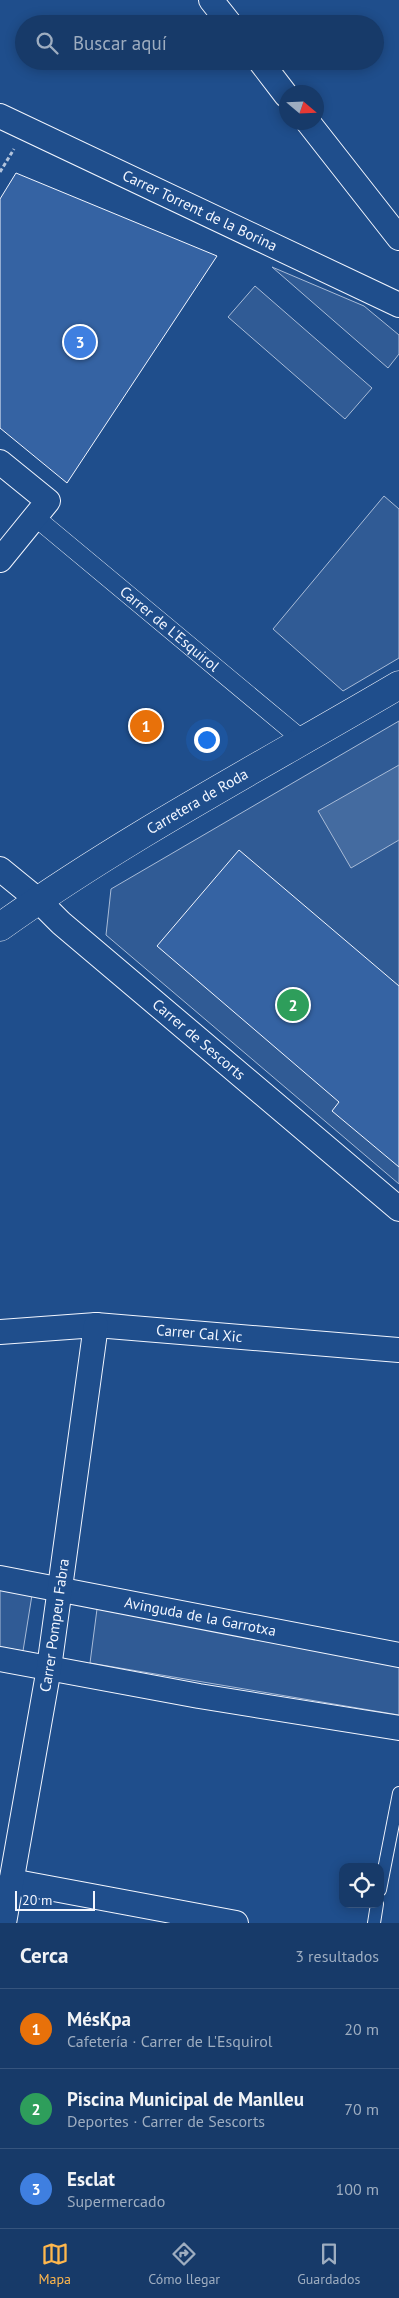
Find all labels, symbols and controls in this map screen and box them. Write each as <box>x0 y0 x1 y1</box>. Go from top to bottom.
search box <box>15 15 384 70</box>
icon: search <box>33 29 61 57</box>
text: Buscar aquí <box>73 31 167 55</box>
north arrow <box>279 85 324 130</box>
street label: Carrer Torrent de la Borina <box>119 165 280 255</box>
pin: 3 <box>64 323 96 361</box>
street label: Carrer de L'Esquirol <box>116 582 224 676</box>
pin: 1 <box>130 707 162 745</box>
your location <box>194 727 220 753</box>
street label: Carretera de Roda <box>143 764 251 838</box>
pin: 2 <box>277 986 309 1024</box>
street label: Carrer de Sescorts <box>149 995 249 1084</box>
street label: Carrer Cal Xic <box>156 1320 244 1346</box>
street label: Carrer Pompeu Fabra <box>35 1557 73 1693</box>
street label: Avinguda de la Garrotxa <box>123 1592 278 1640</box>
map controls <box>339 1863 384 1908</box>
button: locate <box>339 1863 384 1908</box>
scale bar <box>15 1888 95 1911</box>
text: 20 m <box>22 1891 52 1909</box>
text: Cerca <box>20 1942 69 1969</box>
text: 3 resultados <box>295 1946 379 1966</box>
text: MésKpa <box>67 2007 131 2031</box>
text: 1 <box>31 2019 41 2039</box>
text: 20 m <box>344 2019 379 2039</box>
text: Cafetería · Carrer de L'Esquirol <box>67 2031 273 2051</box>
text: Piscina Municipal de Manlleu <box>67 2087 304 2111</box>
text: 2 <box>31 2099 41 2119</box>
text: 70 m <box>344 2099 379 2119</box>
text: Deportes · Carrer de Sescorts <box>67 2111 265 2131</box>
text: Esclat <box>67 2167 115 2191</box>
text: 3 <box>31 2179 41 2199</box>
text: 100 m <box>336 2179 379 2199</box>
text: Supermercado <box>67 2191 165 2211</box>
tab: Mapa <box>39 2240 71 2288</box>
tab: Cómo llegar <box>148 2240 220 2288</box>
tab: Guardados <box>297 2240 360 2288</box>

